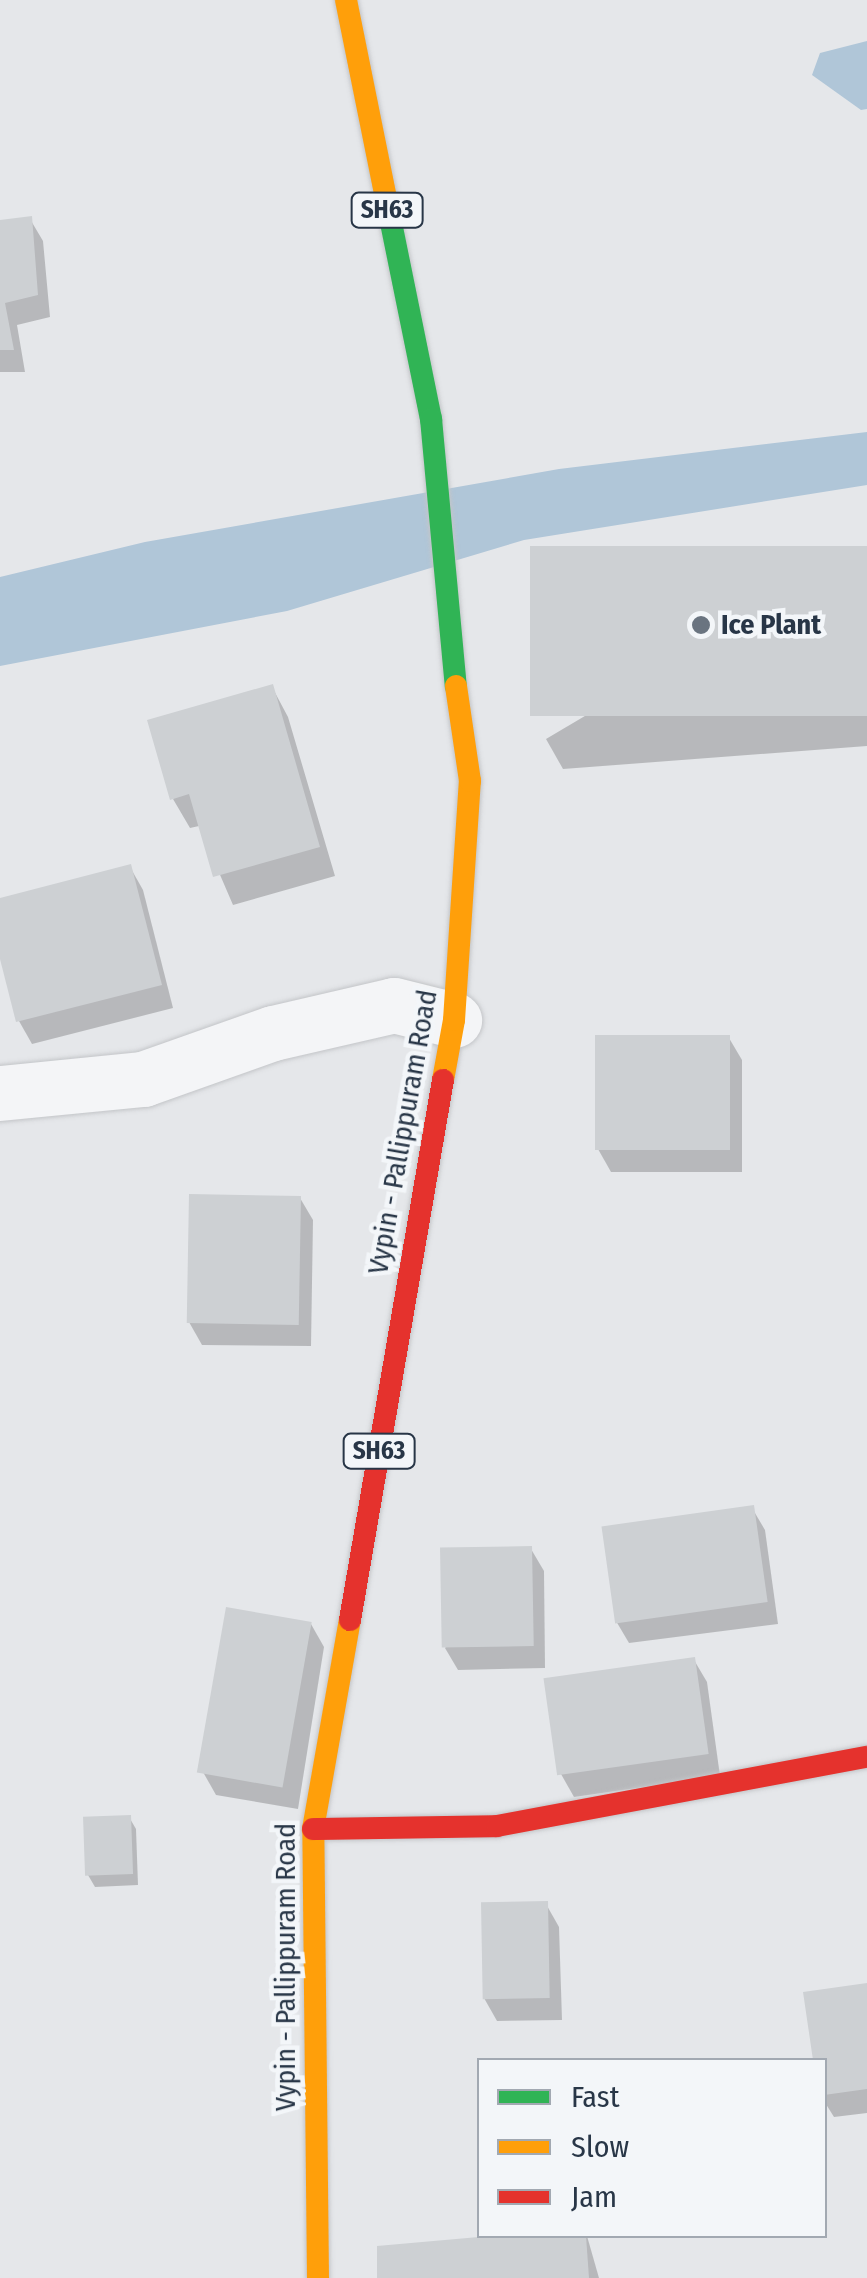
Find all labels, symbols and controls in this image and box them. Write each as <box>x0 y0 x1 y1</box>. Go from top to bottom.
road number: SH63 <box>350 190 424 230</box>
place label: Ice Plant <box>721 608 821 642</box>
marker: Ice Plant <box>690 614 712 636</box>
street label: Vypin - Pallippuram Road <box>361 987 445 1277</box>
road number: SH63 <box>342 1431 416 1471</box>
street label: Vypin - Pallippuram Road <box>269 1823 303 2111</box>
legend <box>477 2058 827 2238</box>
text: Fast <box>571 2079 619 2115</box>
text: Slow <box>571 2129 629 2165</box>
text: Jam <box>571 2179 617 2215</box>

